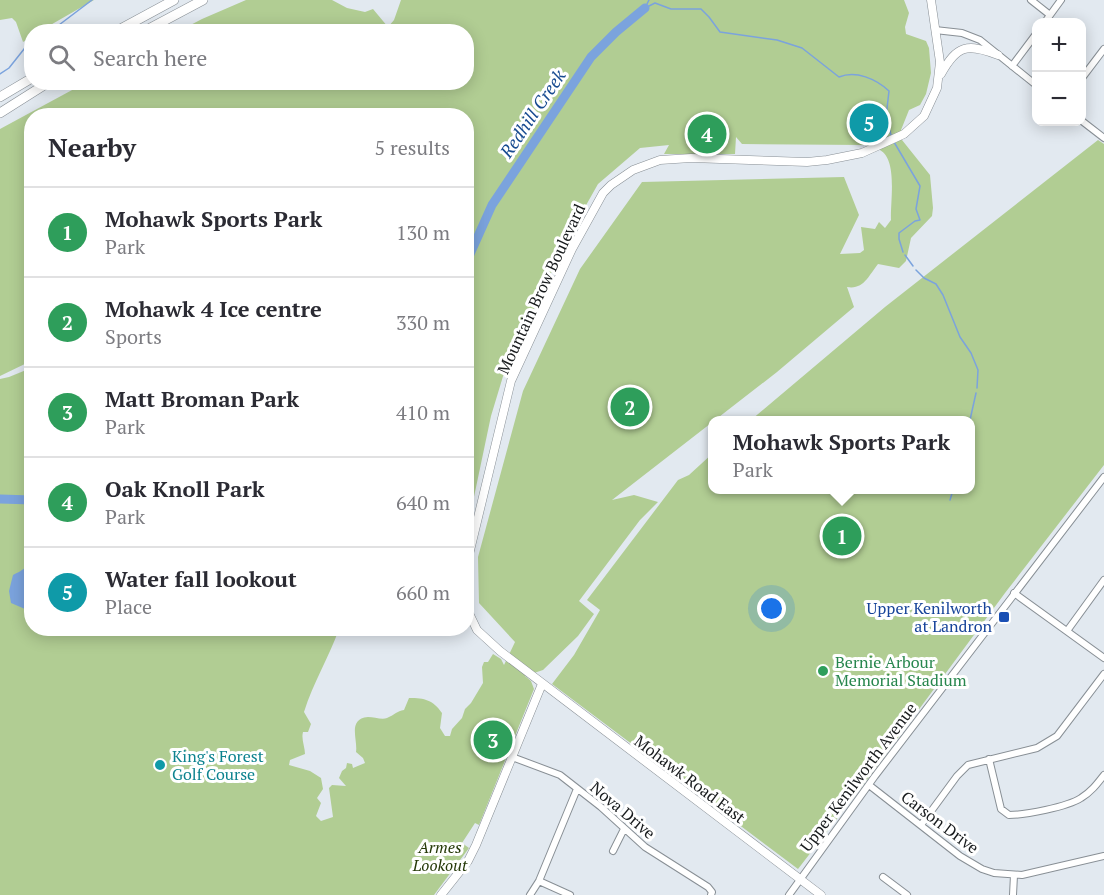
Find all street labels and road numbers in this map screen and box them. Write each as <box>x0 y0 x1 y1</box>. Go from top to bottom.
street label: Mountain Brow Boulevard <box>492 200 590 378</box>
street label: Upper Kenilworth Avenue <box>795 698 921 856</box>
street label: Mohawk Road East <box>630 730 750 828</box>
street label: Nova Drive <box>586 776 660 844</box>
street label: Carson Drive <box>897 786 983 858</box>

